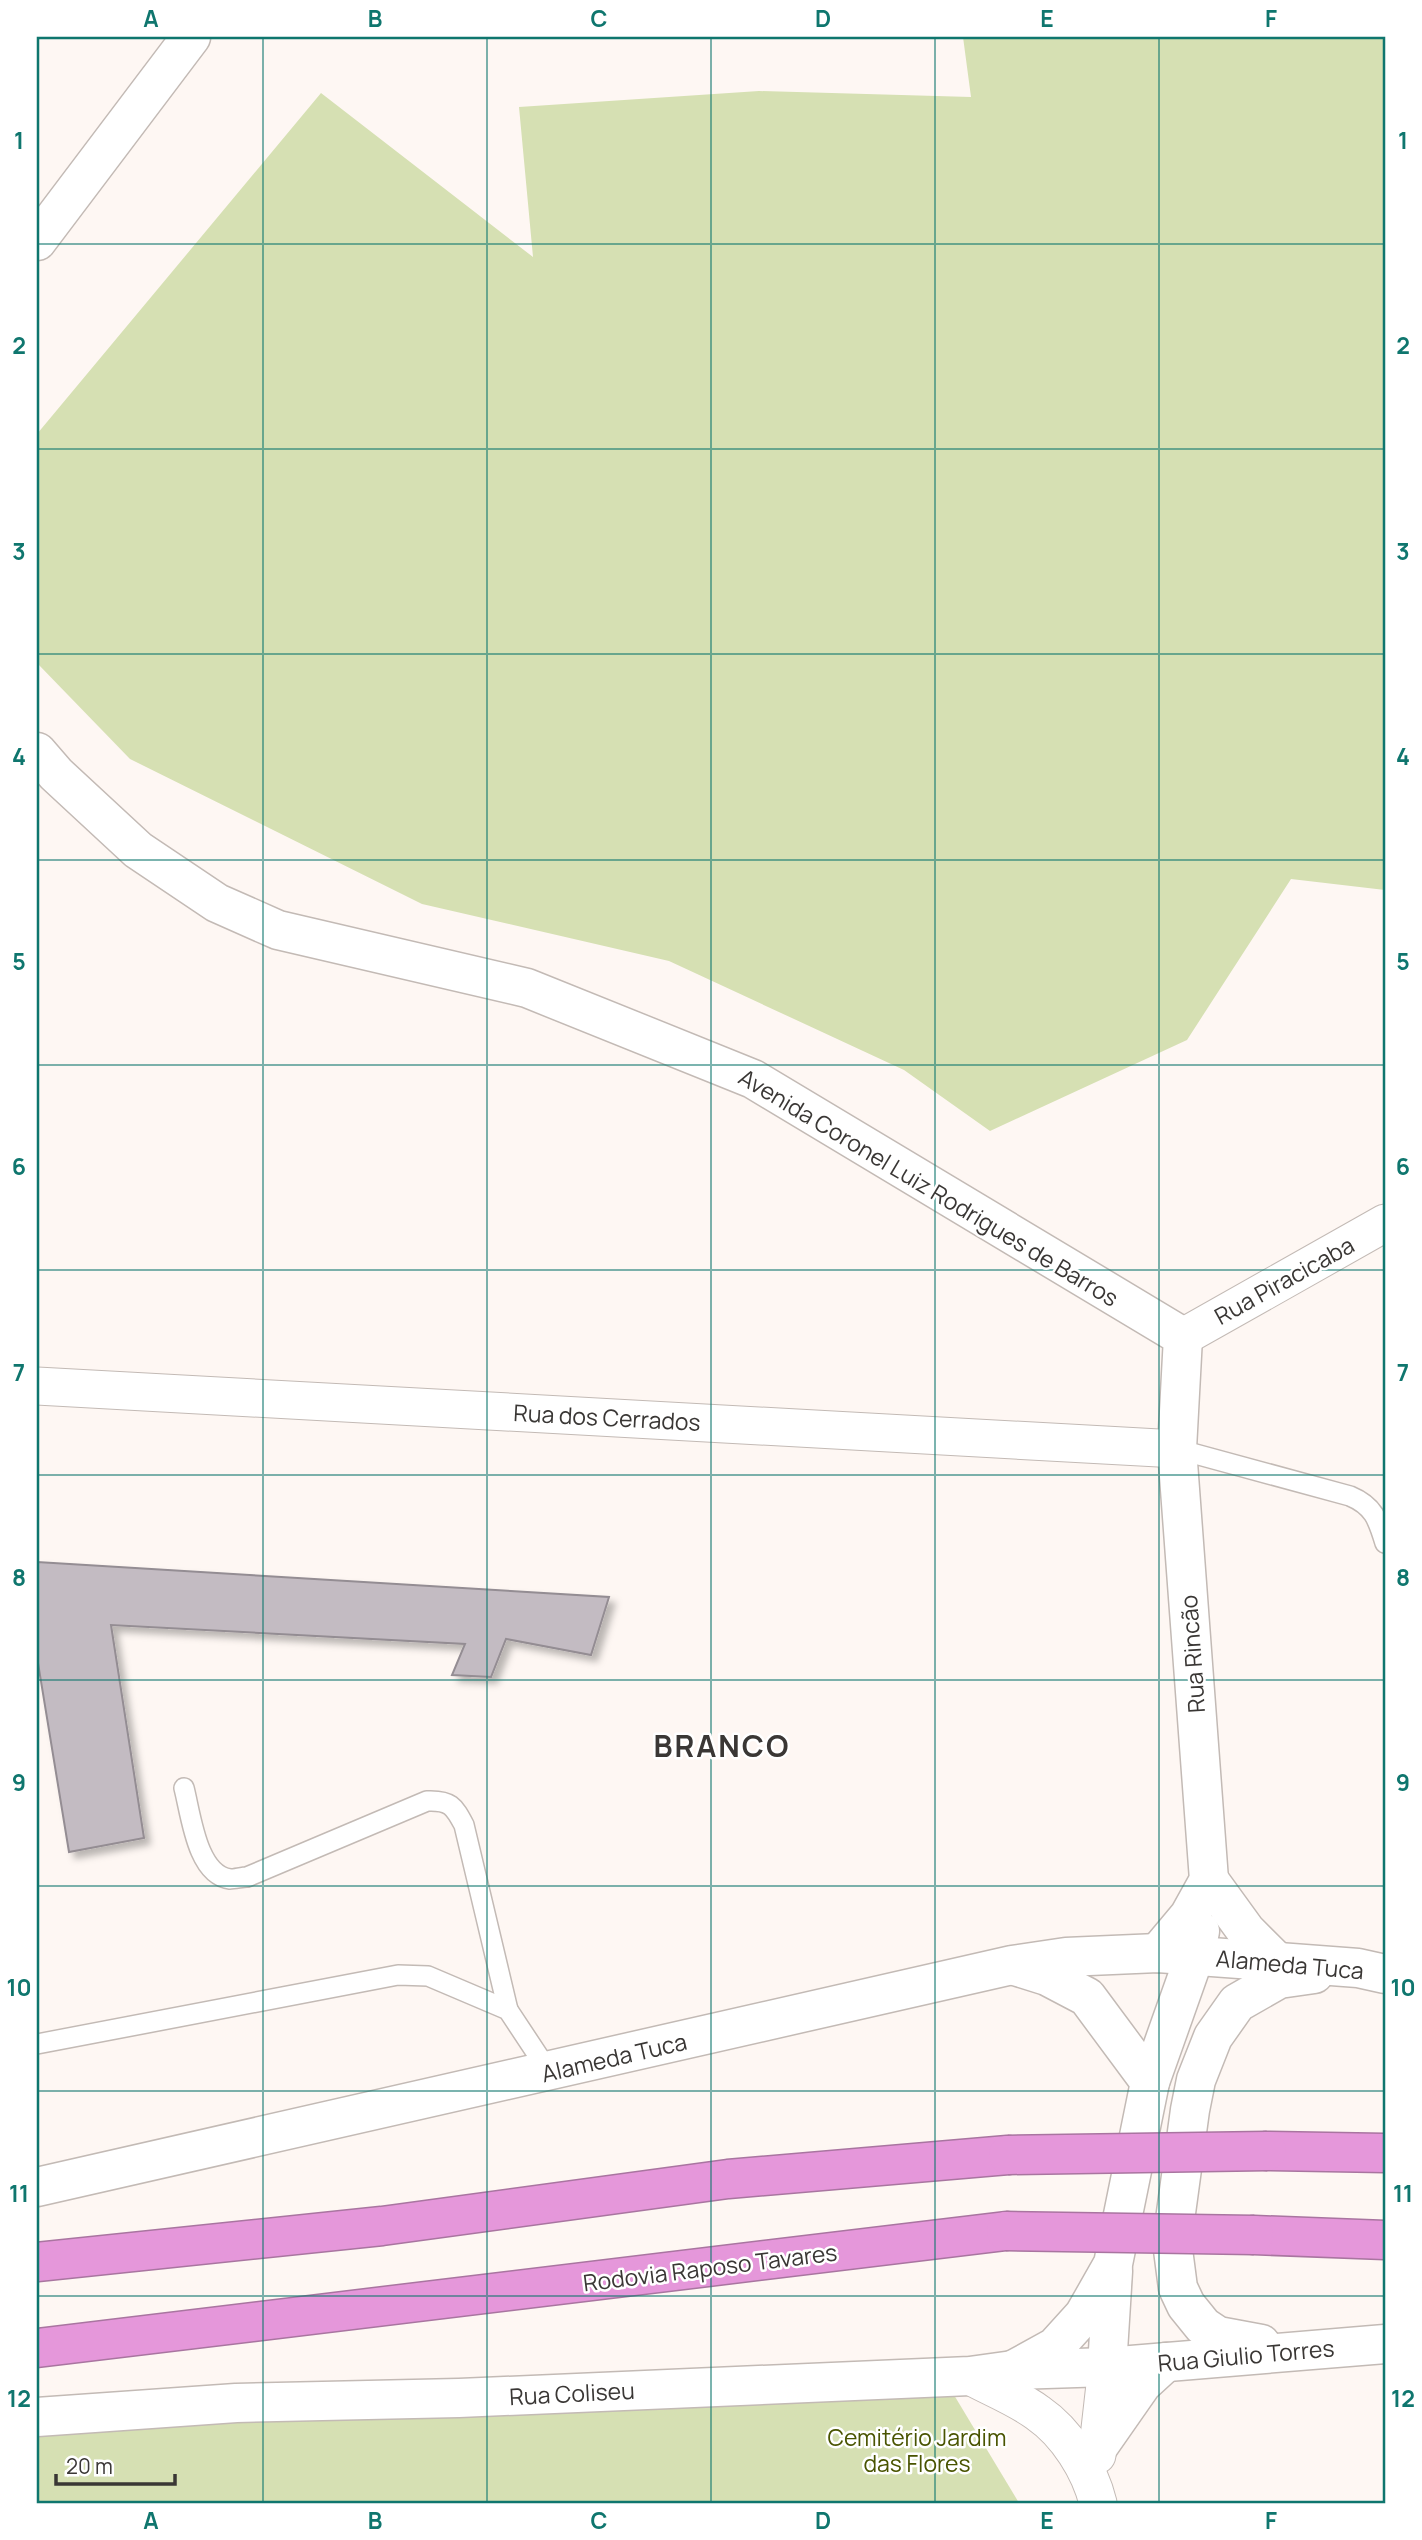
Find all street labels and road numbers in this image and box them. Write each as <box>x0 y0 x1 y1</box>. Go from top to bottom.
street label: Avenida Coronel Luiz Rodrigues de Barros <box>733 1061 1125 1313</box>
street label: Rua Piracicaba <box>1208 1228 1360 1332</box>
street label: Rua dos Cerrados <box>513 1396 701 1438</box>
street label: Rua Rincão <box>1172 1594 1212 1714</box>
street label: Alameda Tuca <box>1215 1942 1365 1986</box>
street label: Alameda Tuca <box>538 2025 690 2089</box>
street label: Rodovia Raposo Tavares <box>581 2236 839 2298</box>
street label: Rua Giulio Torres <box>1156 2331 1336 2379</box>
street label: Rua Coliseu <box>508 2374 636 2412</box>

